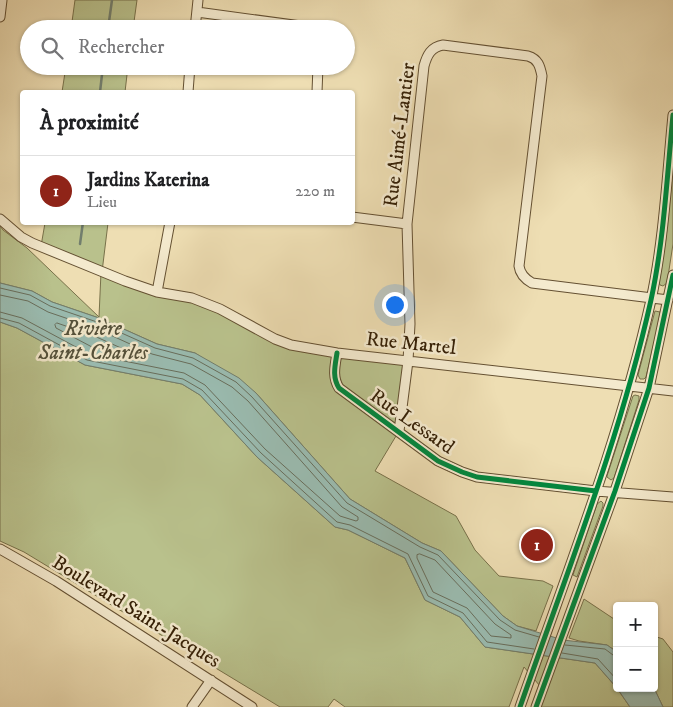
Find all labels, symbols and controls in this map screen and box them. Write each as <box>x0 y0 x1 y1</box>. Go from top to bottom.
search box <box>20 20 355 75</box>
icon: search <box>38 34 66 62</box>
text: Rechercher <box>78 36 164 59</box>
street label: Rue Aimé-Lantier <box>379 61 421 209</box>
text: À proximité <box>40 110 139 136</box>
text: Jardins Katerina <box>87 169 209 192</box>
text: 1 <box>53 181 59 201</box>
text: 220 m <box>295 181 335 201</box>
text: Lieu <box>87 192 117 212</box>
your location <box>382 292 408 318</box>
water label: Rivière Saint-Charles <box>37 316 148 366</box>
street label: Rue Martel <box>365 327 457 361</box>
street label: Rue Lessard <box>365 384 459 460</box>
pin: 1 <box>521 526 553 564</box>
street label: Boulevard Saint-Jacques <box>47 550 225 674</box>
map controls <box>613 602 658 692</box>
button: + <box>613 602 658 647</box>
button: − <box>613 647 658 692</box>

